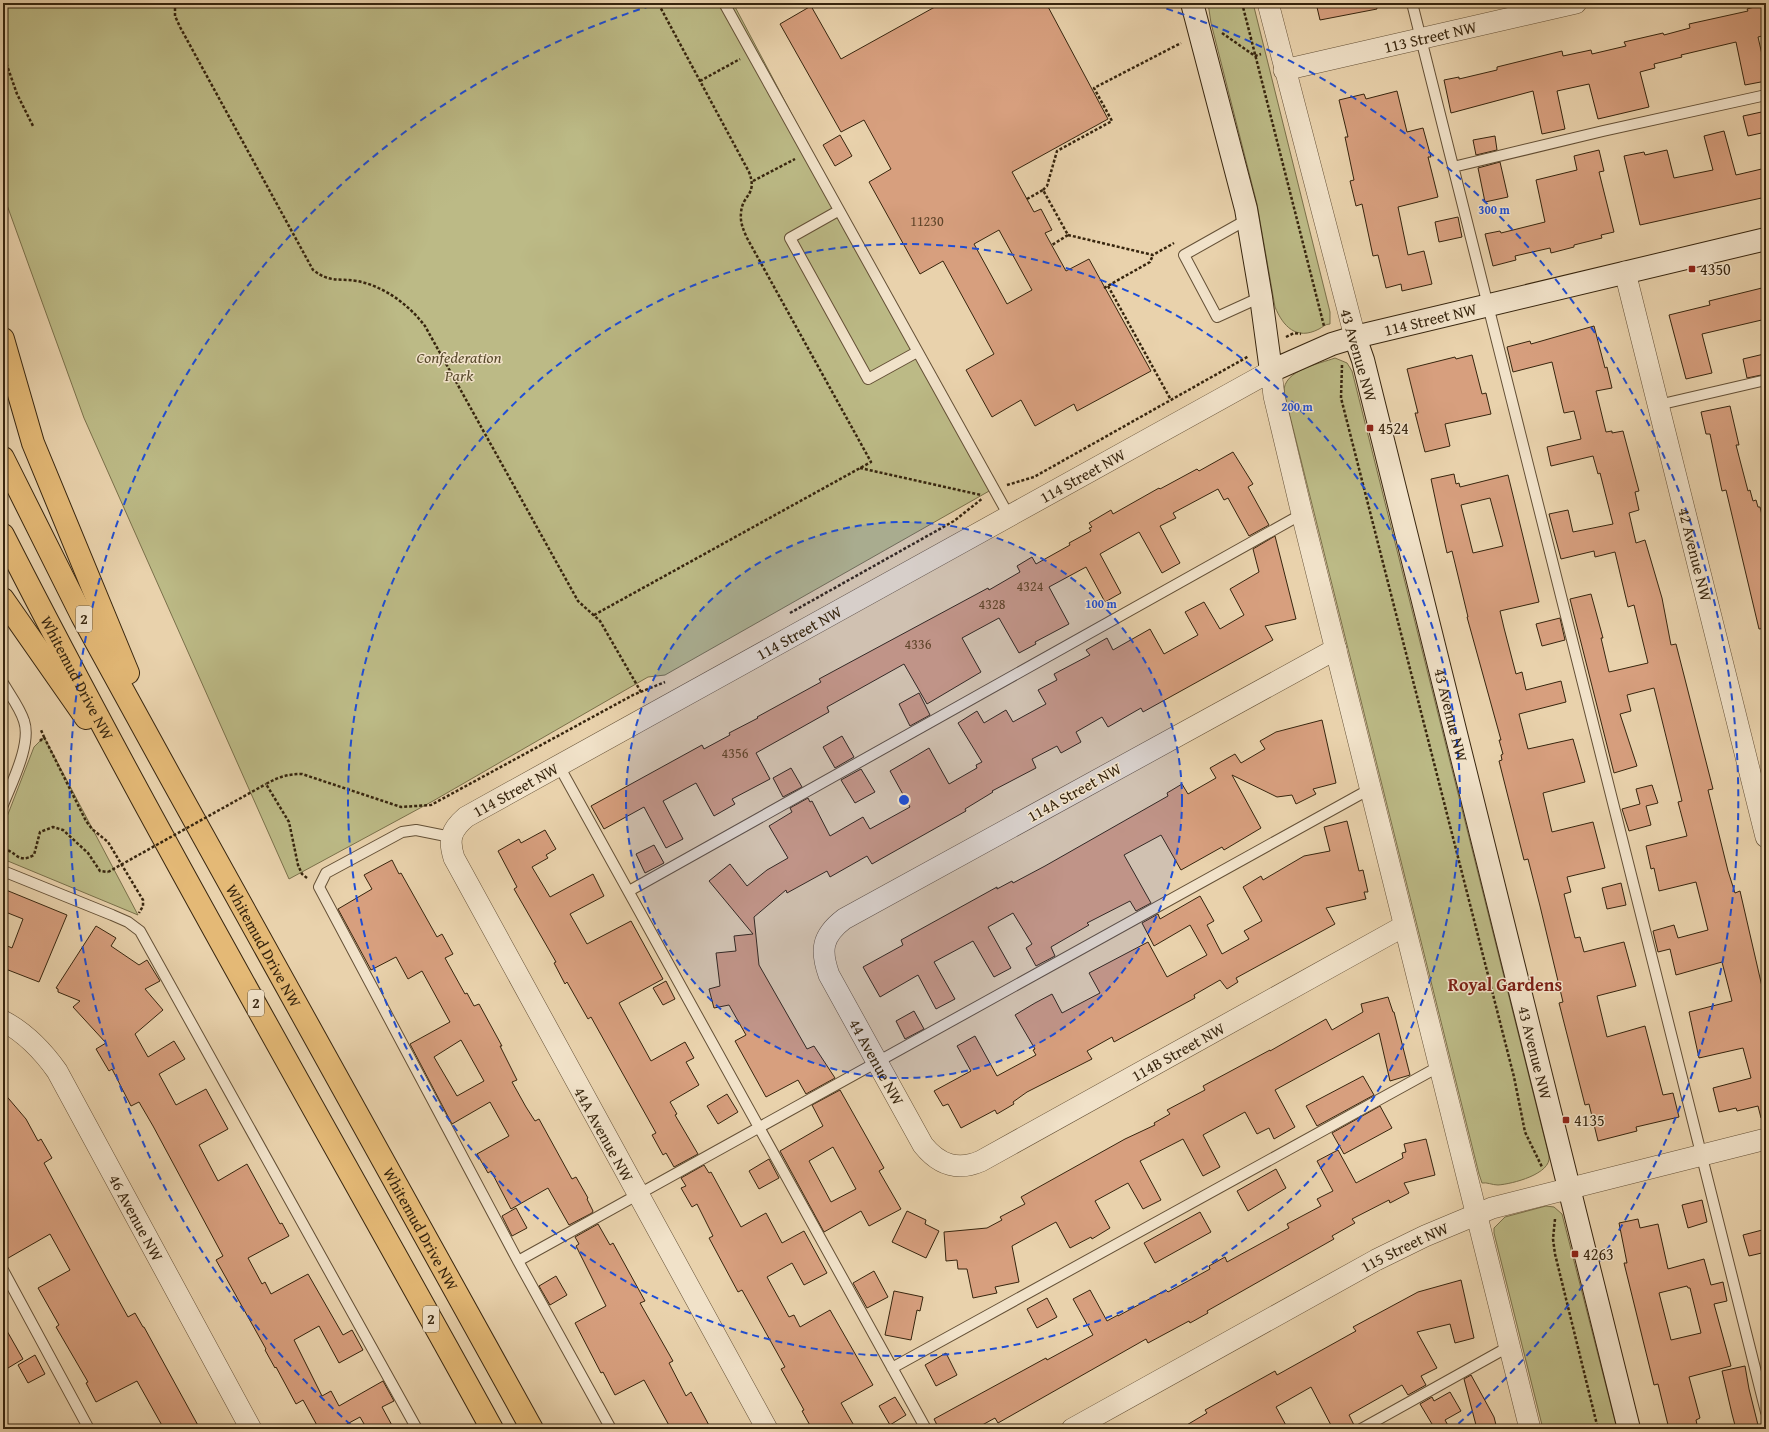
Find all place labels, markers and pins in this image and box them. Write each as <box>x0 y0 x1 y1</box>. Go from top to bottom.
place label: 4350 <box>1700 257 1731 281</box>
marker: 4350 <box>1687 264 1697 274</box>
place label: 4524 <box>1378 416 1409 440</box>
marker: 4524 <box>1365 423 1375 433</box>
centre of rings <box>897 793 911 807</box>
place label: 4135 <box>1574 1108 1605 1132</box>
marker: 4135 <box>1561 1115 1571 1125</box>
place label: 4263 <box>1583 1242 1614 1266</box>
marker: 4263 <box>1570 1249 1580 1259</box>

